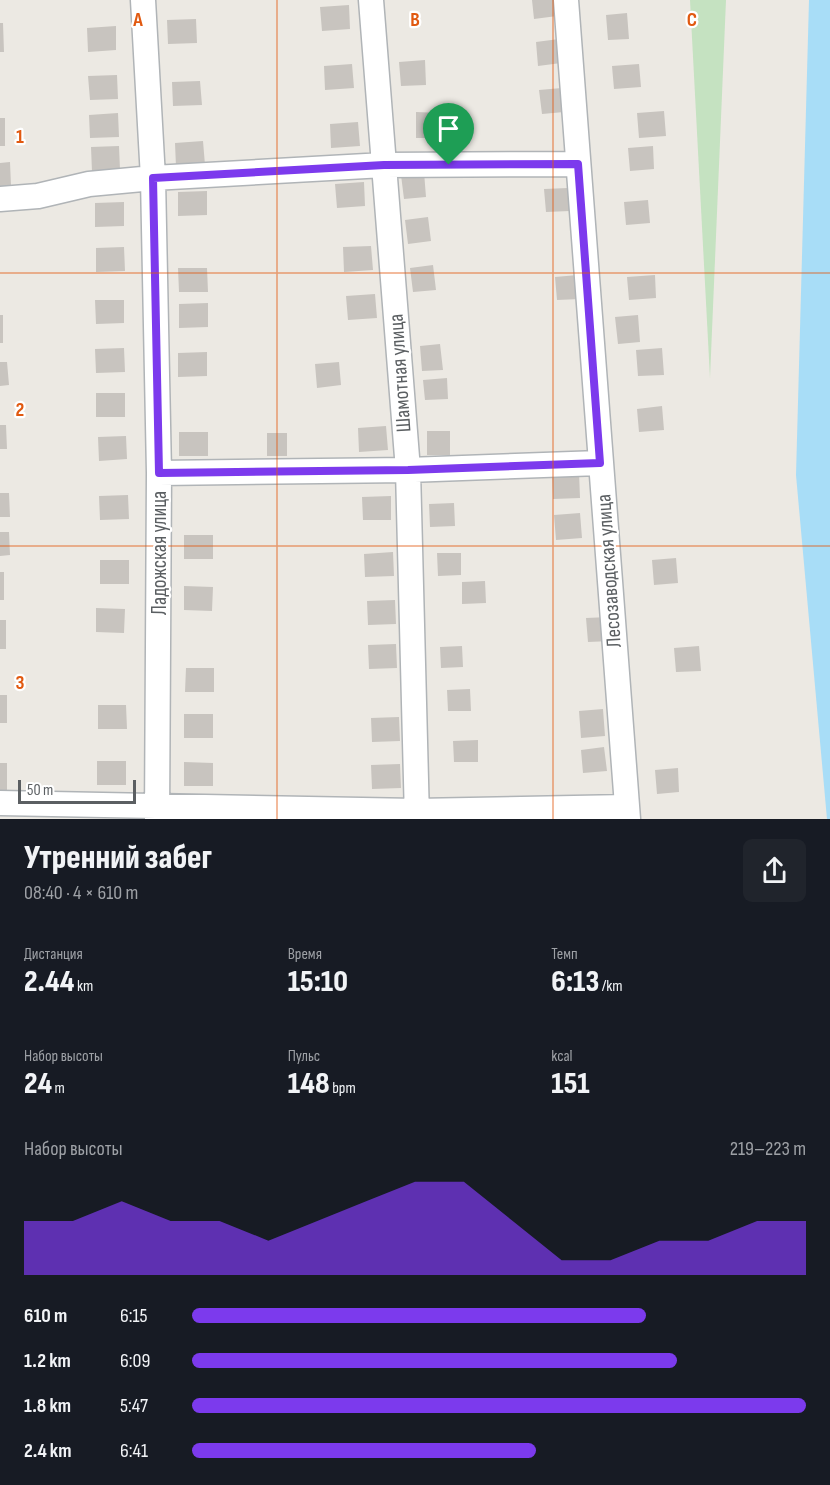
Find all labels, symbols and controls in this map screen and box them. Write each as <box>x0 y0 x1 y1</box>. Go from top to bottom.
text: A <box>132 8 143 32</box>
text: B <box>410 8 420 32</box>
text: C <box>687 8 697 32</box>
pin <box>423 103 474 165</box>
icon: arrive <box>432 112 465 145</box>
text: 1 <box>16 125 24 149</box>
street label: Шамотная улица <box>383 313 417 433</box>
text: 2 <box>16 398 24 422</box>
street label: Ладожская улица <box>147 491 172 615</box>
street label: Лесозаводская улица <box>591 493 627 649</box>
text: 3 <box>16 671 25 695</box>
scale bar <box>18 777 136 804</box>
text: 50 m <box>27 781 53 800</box>
text: Утренний забег <box>24 838 212 878</box>
button: share <box>743 839 806 902</box>
text: 08:40 · 4 × 610 m <box>24 881 138 905</box>
text: Дистанция <box>24 945 83 964</box>
text: Время <box>288 945 322 964</box>
text: Темп <box>551 945 578 964</box>
text: 2.44 <box>24 964 74 1000</box>
text: 15:10 <box>288 964 348 1000</box>
text: 6:13 <box>551 964 599 1000</box>
text: km <box>74 977 93 996</box>
text: /km <box>599 977 623 996</box>
text: Набор высоты <box>24 1047 103 1066</box>
text: Пульс <box>288 1047 320 1066</box>
text: kcal <box>551 1047 573 1066</box>
text: 24 <box>24 1066 52 1102</box>
text: 148 <box>288 1066 330 1102</box>
text: 151 <box>551 1066 590 1102</box>
text: m <box>52 1079 65 1098</box>
text: bpm <box>330 1079 356 1098</box>
text: Набор высоты <box>24 1137 123 1161</box>
text: 219–223 m <box>730 1137 806 1161</box>
text: 610 m <box>24 1304 67 1328</box>
text: 6:15 <box>120 1304 148 1328</box>
text: 1.2 km <box>24 1349 71 1373</box>
text: 6:09 <box>120 1349 150 1373</box>
text: 1.8 km <box>24 1394 71 1418</box>
text: 5:47 <box>120 1394 148 1418</box>
text: 2.4 km <box>24 1439 72 1463</box>
text: 6:41 <box>120 1439 148 1463</box>

